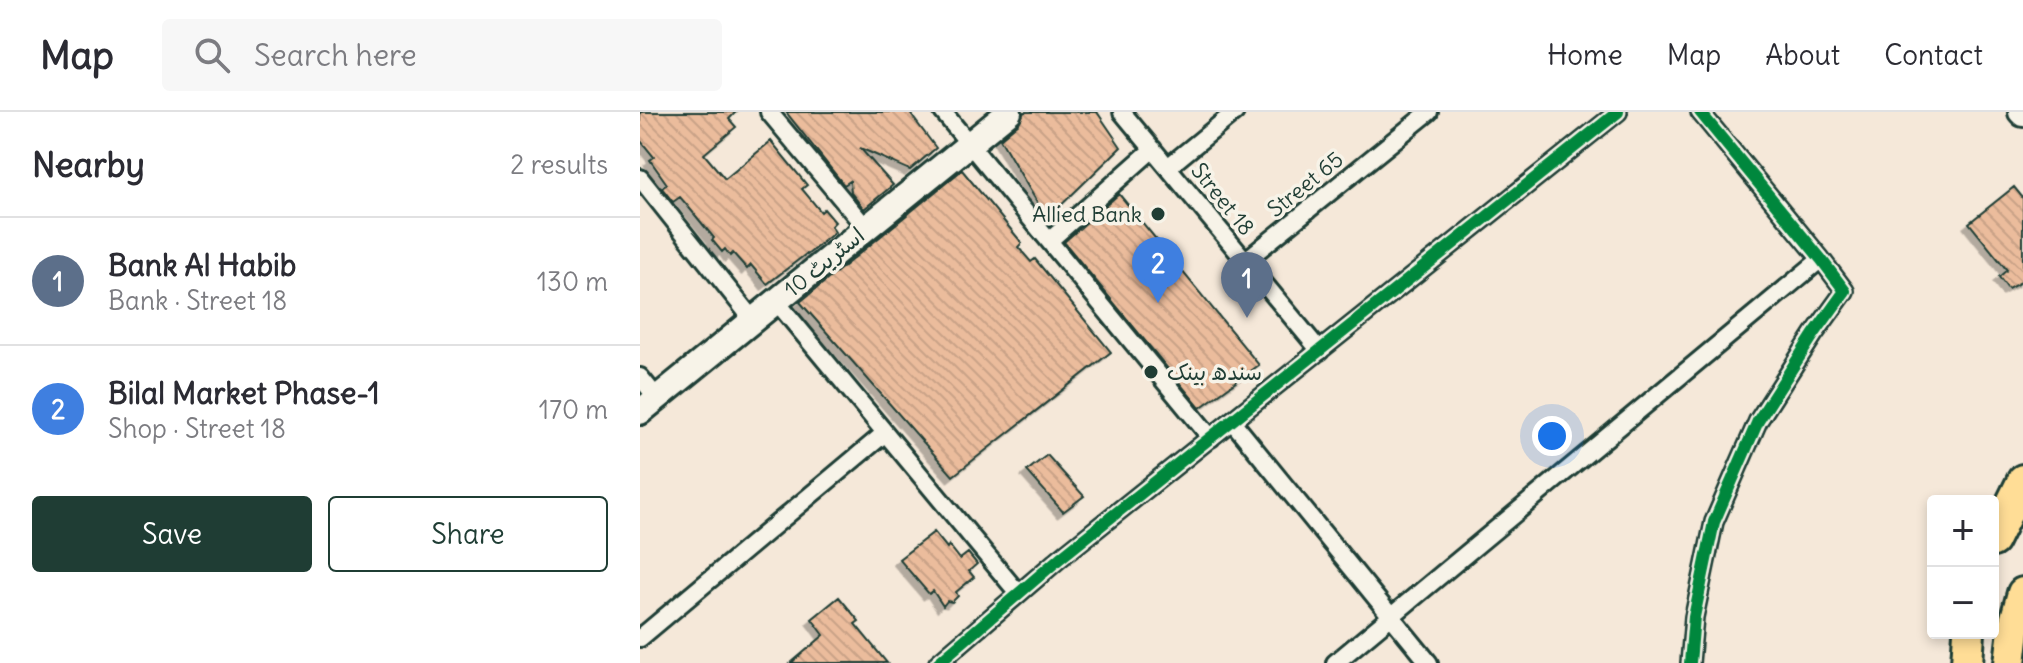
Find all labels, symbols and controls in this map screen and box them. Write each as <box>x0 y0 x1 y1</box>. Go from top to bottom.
search box <box>162 19 722 91</box>
text: Map <box>40 32 114 79</box>
icon: search <box>190 33 234 77</box>
text: Search here <box>254 36 417 74</box>
text: Home <box>1547 37 1623 73</box>
text: Map <box>1667 37 1721 73</box>
text: About <box>1765 37 1840 73</box>
text: Contact <box>1884 37 1983 73</box>
text: Nearby <box>32 143 145 186</box>
street label: Street 65 <box>1261 145 1349 223</box>
text: 2 results <box>510 148 608 181</box>
street label: Street 18 <box>1185 157 1261 241</box>
place label: Allied Bank <box>1032 200 1142 228</box>
marker: Allied Bank <box>1149 205 1167 223</box>
street label: اسٹریٹ 10 <box>778 221 870 303</box>
pin: 2 <box>1132 237 1184 303</box>
text: Bank Al Habib <box>108 246 296 284</box>
pin: 1 <box>1221 252 1273 318</box>
text: 1 <box>53 265 63 298</box>
text: 130 m <box>537 265 608 298</box>
text: Bank · Street 18 <box>108 284 287 317</box>
place label: سندھ بینک <box>1167 358 1262 386</box>
marker: سندھ بینک <box>1142 363 1160 381</box>
text: Bilal Market Phase-1 <box>108 374 380 412</box>
text: 2 <box>51 393 65 426</box>
text: 170 m <box>539 393 608 426</box>
text: Shop · Street 18 <box>108 412 286 445</box>
your location <box>1532 416 1572 456</box>
map controls <box>1927 495 1999 639</box>
button: + <box>1927 495 1999 567</box>
button: Save <box>32 496 312 572</box>
button: Share <box>328 496 608 572</box>
button: − <box>1927 567 1999 639</box>

